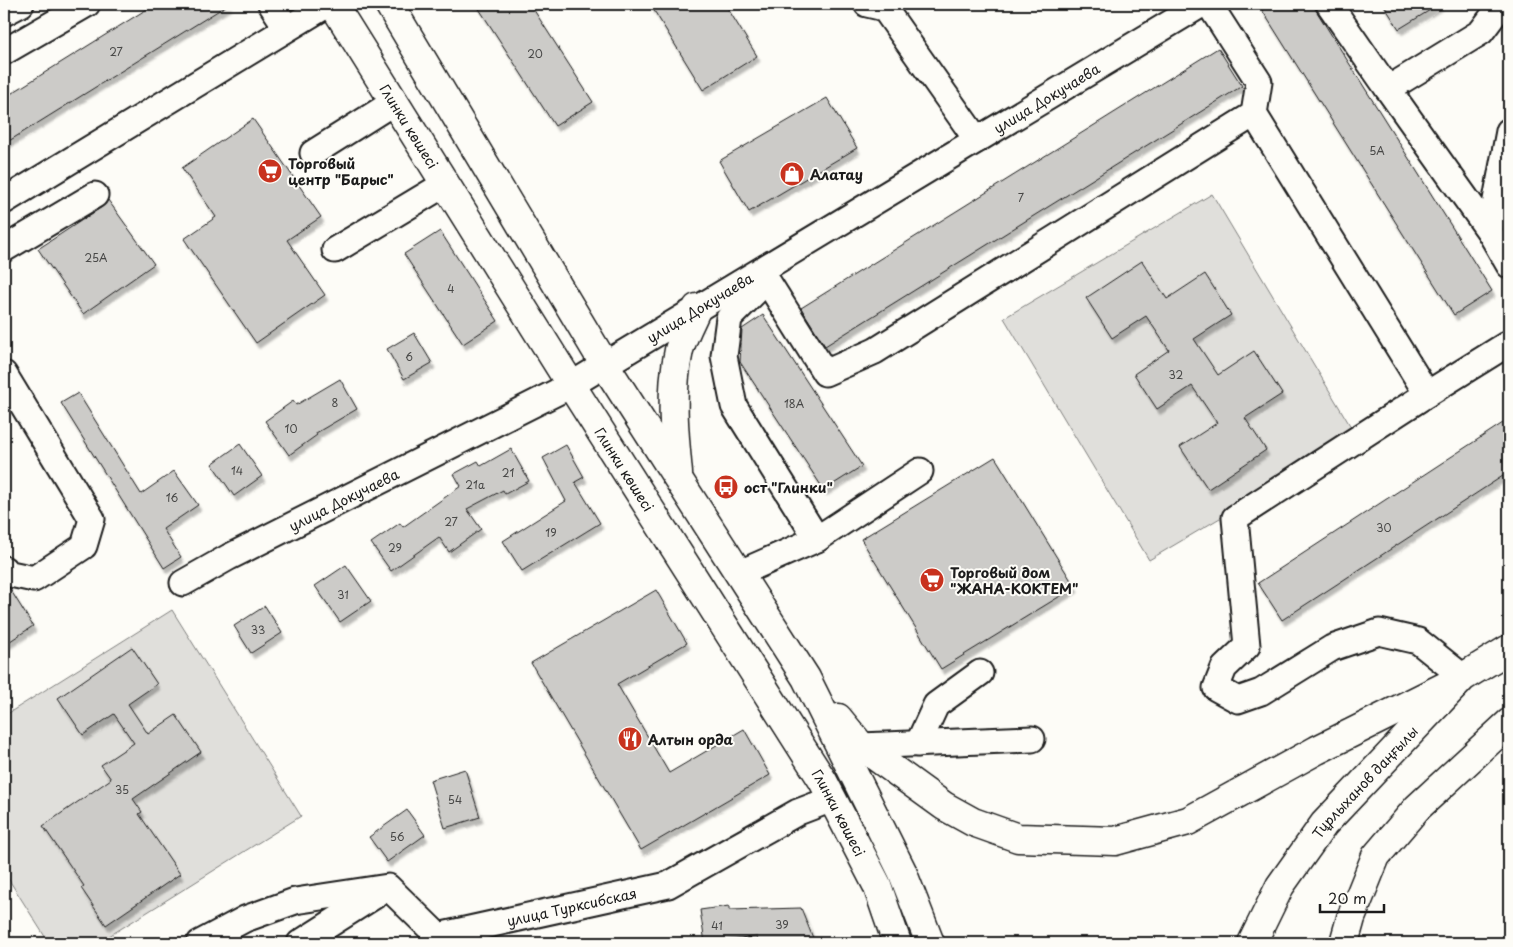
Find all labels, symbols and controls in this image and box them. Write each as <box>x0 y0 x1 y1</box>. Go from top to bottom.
house number: 27 <box>109 43 123 60</box>
house number: 20 <box>527 45 543 62</box>
street label: улица Докучаева <box>989 58 1104 138</box>
street label: Глинки көшесі <box>375 80 444 173</box>
house number: 5А <box>1369 142 1385 159</box>
place label: Торговый центр "Барыс" <box>288 153 394 190</box>
supermarket icon: Торговый центр "Барыс" <box>257 158 283 184</box>
shop icon: Алатау <box>779 161 805 187</box>
place label: Алатау <box>810 164 863 185</box>
house number: 7 <box>1018 189 1024 206</box>
house number: 25А <box>84 249 108 266</box>
street label: улица Докучаева <box>643 267 757 348</box>
house number: 4 <box>447 280 455 297</box>
house number: 6 <box>405 348 413 365</box>
house number: 32 <box>1169 366 1184 383</box>
house number: 8 <box>332 394 339 411</box>
house number: 18А <box>784 395 805 412</box>
house number: 10 <box>285 420 297 437</box>
street label: Глинки көшесі <box>590 423 659 515</box>
house number: 14 <box>231 462 243 479</box>
street label: улица Докучаева <box>285 463 402 536</box>
house number: 21 <box>502 464 514 481</box>
bus stop icon: ост "Глинки" <box>713 474 739 500</box>
house number: 21а <box>465 476 485 493</box>
place label: ост "Глинки" <box>744 477 833 498</box>
house number: 16 <box>166 489 179 506</box>
house number: 27 <box>444 513 458 530</box>
house number: 30 <box>1376 519 1392 536</box>
house number: 19 <box>545 524 557 541</box>
house number: 29 <box>388 539 402 556</box>
place label: Торговый дом "ЖАНА-КОКТЕМ" <box>950 562 1078 599</box>
supermarket icon: Торговый дом "ЖАНА-КОКТЕМ" <box>919 567 945 593</box>
house number: 31 <box>337 586 349 603</box>
house number: 33 <box>251 621 265 638</box>
street label: Тұрлыханов даңғылы <box>1307 721 1422 842</box>
restaurant icon: Алтын орда <box>617 726 643 752</box>
place label: Алтын орда <box>647 729 734 750</box>
street label: Глинки көшесі <box>807 765 871 860</box>
house number: 35 <box>115 781 129 798</box>
house number: 54 <box>448 791 462 808</box>
house number: 56 <box>390 828 405 845</box>
street label: улица Турксибская <box>505 882 639 931</box>
scale bar <box>1320 882 1384 914</box>
text: 20 m <box>1328 886 1367 909</box>
house number: 39 <box>775 916 789 933</box>
house number: 41 <box>711 917 723 934</box>

